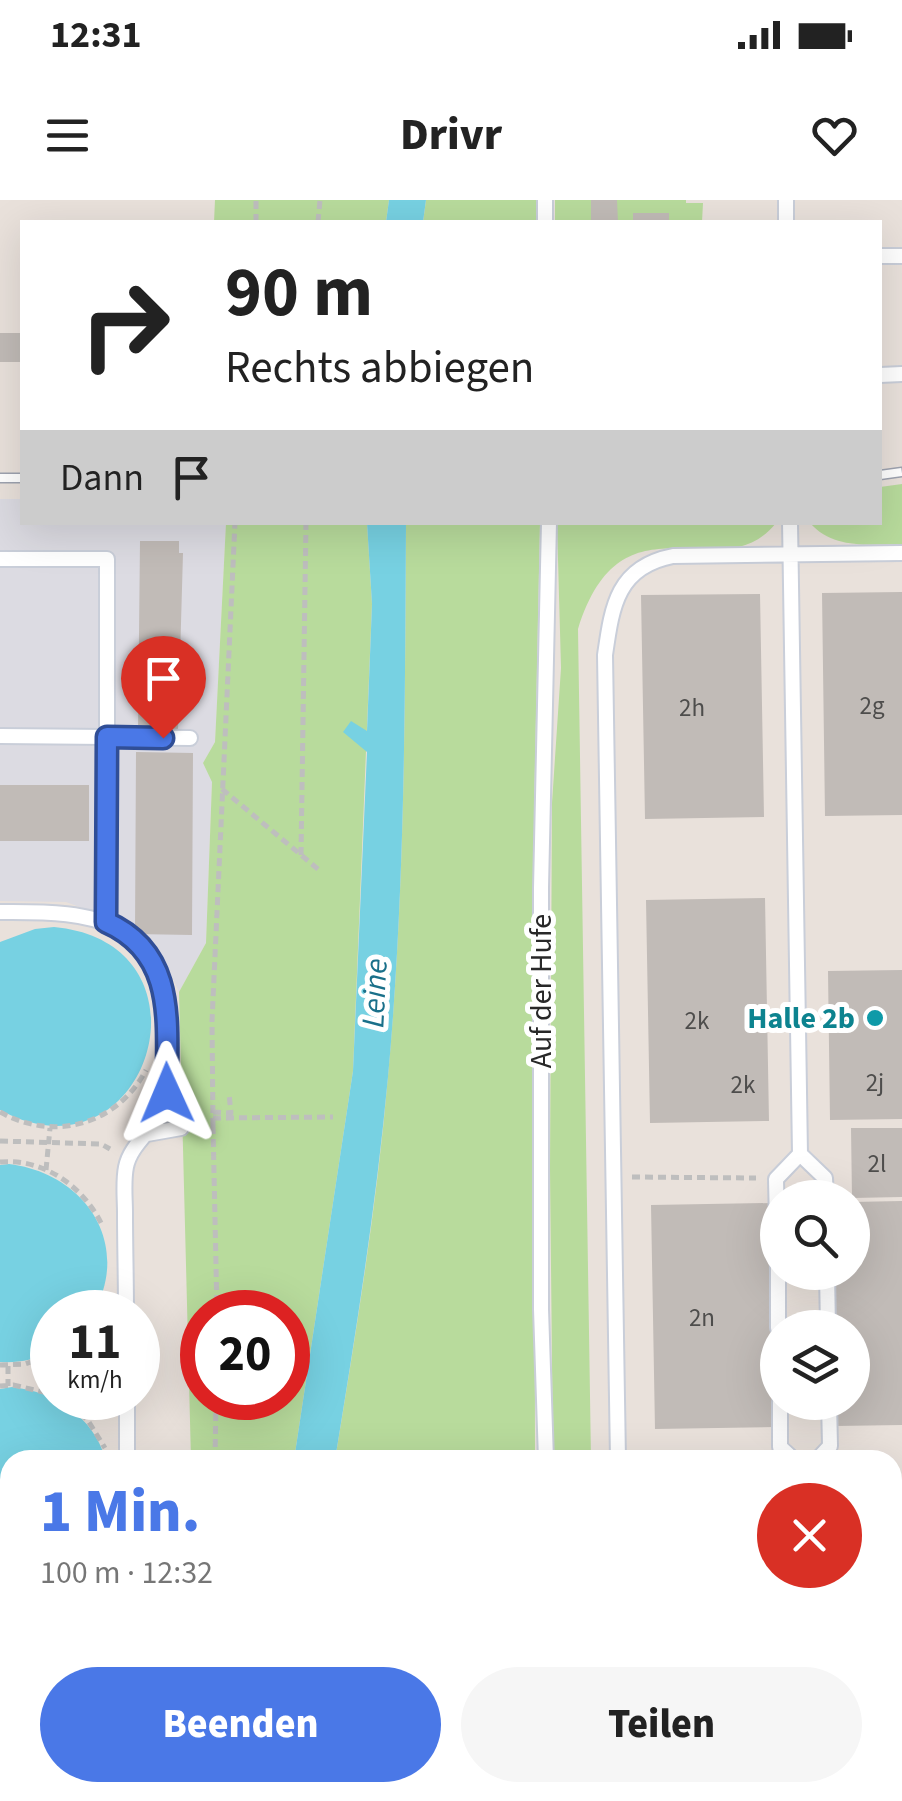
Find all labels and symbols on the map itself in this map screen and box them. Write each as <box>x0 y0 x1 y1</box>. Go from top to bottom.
pin <box>121 636 206 739</box>
house number: 2g <box>859 688 885 724</box>
house number: 2h <box>679 690 705 726</box>
street label: Auf der Hufe <box>520 914 563 1068</box>
water label: Leine <box>350 957 400 1029</box>
place label: Halle 2b <box>747 997 855 1040</box>
house number: 2k <box>685 1003 710 1039</box>
marker: Halle 2b <box>864 1007 886 1029</box>
position arrow <box>115 1041 219 1145</box>
house number: 2j <box>866 1065 884 1101</box>
house number: 2k <box>731 1067 756 1103</box>
house number: 2l <box>868 1146 886 1182</box>
speed limit sign: 20 <box>180 1290 310 1420</box>
house number: 2n <box>689 1300 715 1336</box>

